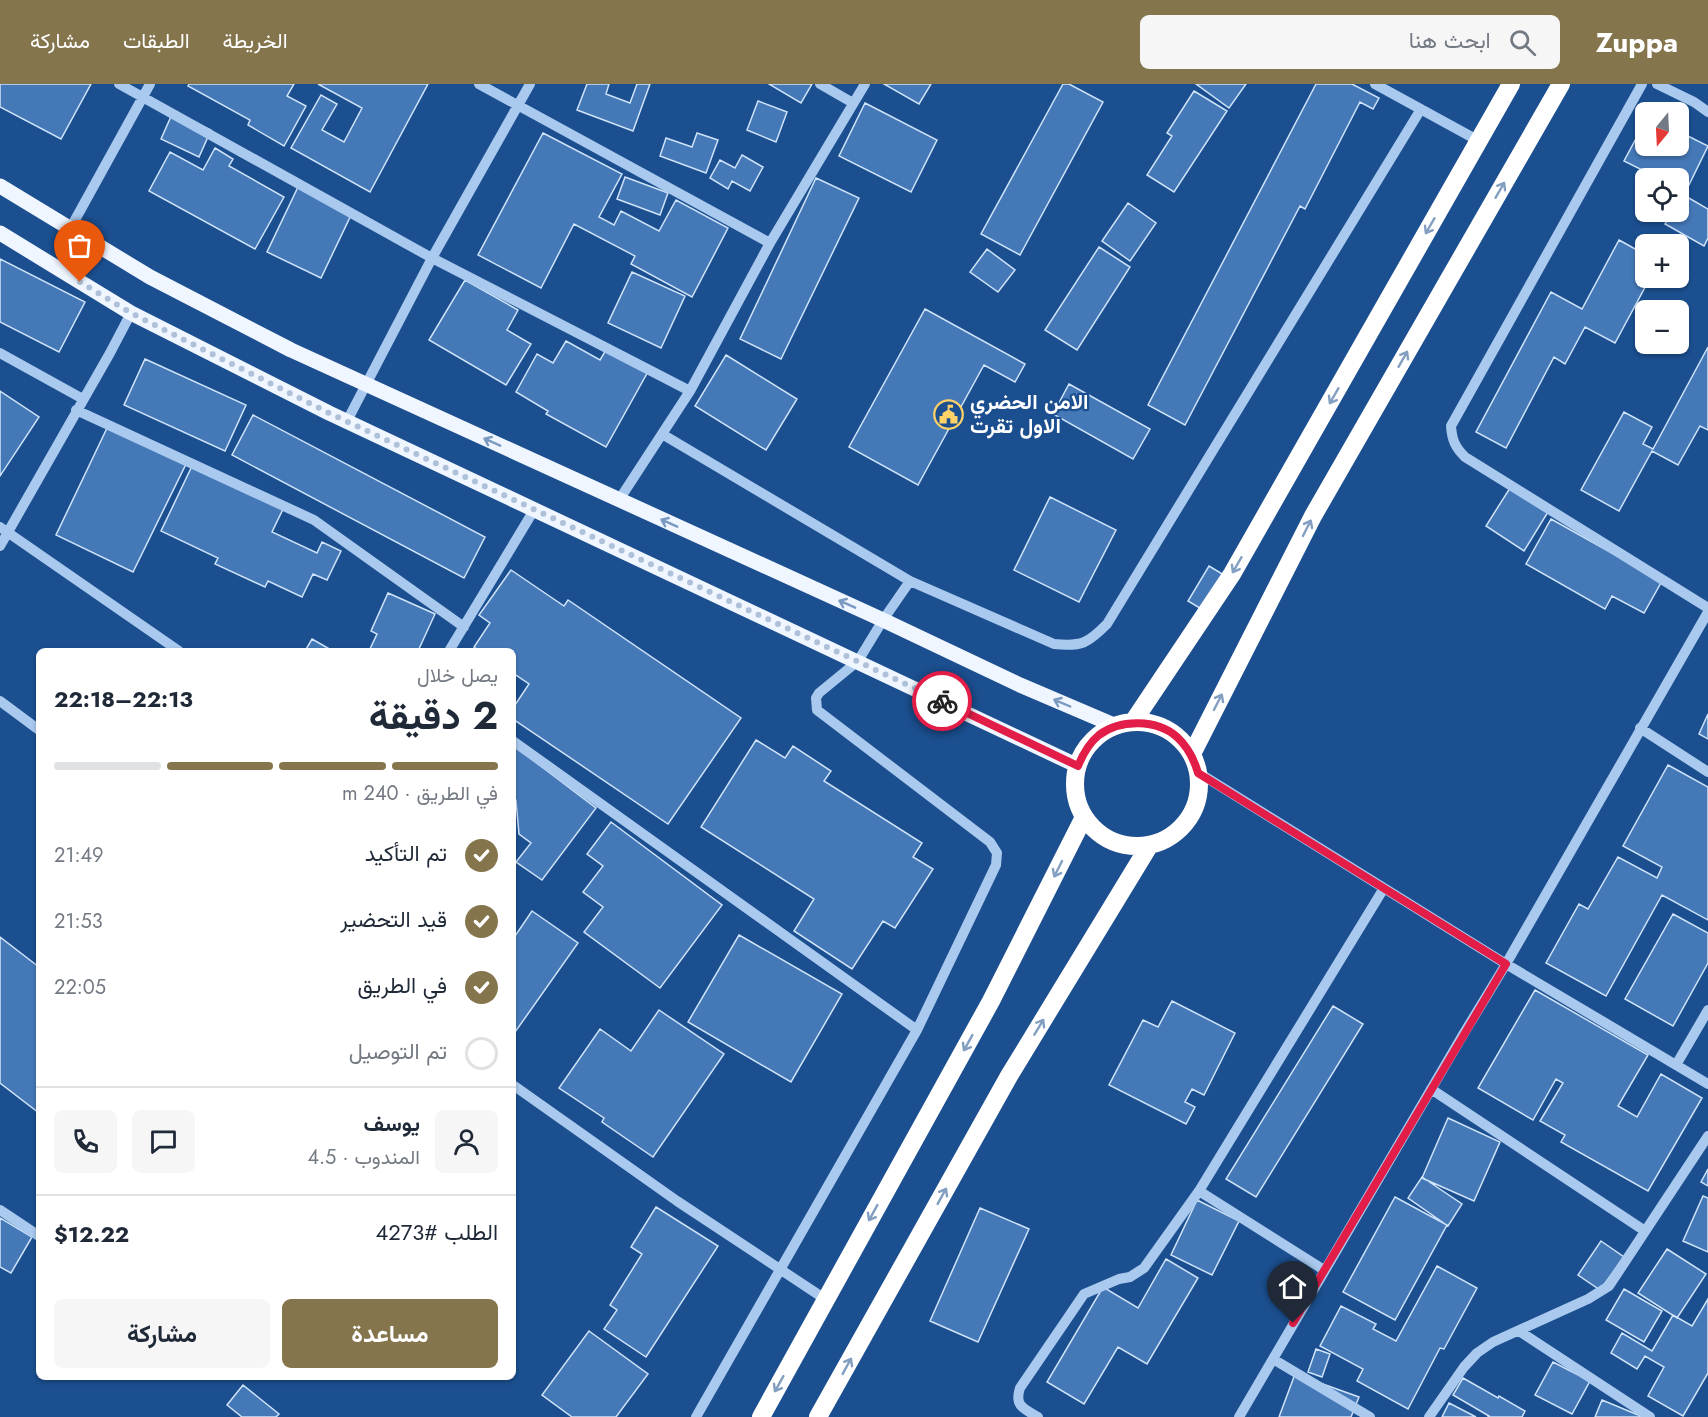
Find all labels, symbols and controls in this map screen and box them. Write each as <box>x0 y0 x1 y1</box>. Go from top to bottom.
search box <box>1140 15 1560 69</box>
text: Zuppa <box>1596 22 1678 63</box>
text: ابحث هنا <box>1409 24 1491 56</box>
text: مشاركة <box>30 26 90 56</box>
text: الطبقات <box>123 26 190 56</box>
text: الخريطة <box>223 26 288 56</box>
icon: search <box>1506 26 1539 59</box>
north arrow <box>1635 102 1689 156</box>
map controls <box>1635 102 1689 354</box>
button: locate <box>1635 168 1689 222</box>
one-way arrow <box>1495 182 1507 199</box>
one-way arrow <box>1424 218 1436 235</box>
pin <box>54 220 105 282</box>
icon: bag <box>63 229 96 262</box>
button: + <box>1635 234 1689 288</box>
button: − <box>1635 300 1689 354</box>
one-way arrow <box>1397 351 1409 368</box>
place label: الامن الحضري الاول تقرت <box>970 387 1089 441</box>
one-way arrow <box>1328 387 1340 404</box>
public building icon: الامن الحضري الاول تقرت <box>933 398 965 430</box>
one-way arrow <box>483 436 501 448</box>
one-way arrow <box>661 517 679 529</box>
one-way arrow <box>1301 520 1313 538</box>
one-way arrow <box>1231 556 1243 573</box>
one-way arrow <box>838 598 856 609</box>
text: يصل خلال <box>417 661 498 690</box>
courier <box>912 671 972 731</box>
text: 22:13–22:18 <box>54 683 193 715</box>
icon: bike <box>926 685 959 718</box>
text: 2 دقيقة <box>369 687 498 744</box>
one-way arrow <box>1212 694 1224 711</box>
one-way arrow <box>1053 697 1072 708</box>
text: في الطريق · 240 m <box>342 779 498 808</box>
text: تم التأكيد <box>365 837 447 869</box>
icon: check <box>465 839 498 872</box>
text: 21:49 <box>54 841 104 870</box>
one-way arrow <box>1052 860 1063 878</box>
text: قيد التحضير <box>340 903 447 935</box>
icon: check <box>465 905 498 938</box>
text: 21:53 <box>54 907 103 936</box>
text: في الطريق <box>357 969 447 1001</box>
icon: check <box>465 971 498 1004</box>
text: 22:05 <box>54 973 106 1002</box>
one-way arrow <box>1034 1019 1046 1036</box>
one-way arrow <box>962 1033 973 1051</box>
text: تم التوصيل <box>349 1035 447 1067</box>
text: يوسف <box>364 1107 420 1139</box>
button: phone <box>54 1110 117 1173</box>
button: chat <box>132 1110 195 1173</box>
button: person <box>435 1110 498 1173</box>
text: المندوب · 4.5 <box>307 1143 420 1172</box>
one-way arrow <box>936 1188 948 1205</box>
one-way arrow <box>867 1204 879 1221</box>
text: الطلب #4273 <box>375 1216 498 1248</box>
text: $12.22 <box>54 1218 129 1250</box>
pin <box>1267 1261 1318 1323</box>
icon: home <box>1276 1270 1309 1303</box>
button: مشاركة <box>54 1299 270 1368</box>
button: مساعدة <box>282 1299 498 1368</box>
one-way arrow <box>841 1358 853 1375</box>
one-way arrow <box>773 1374 784 1392</box>

